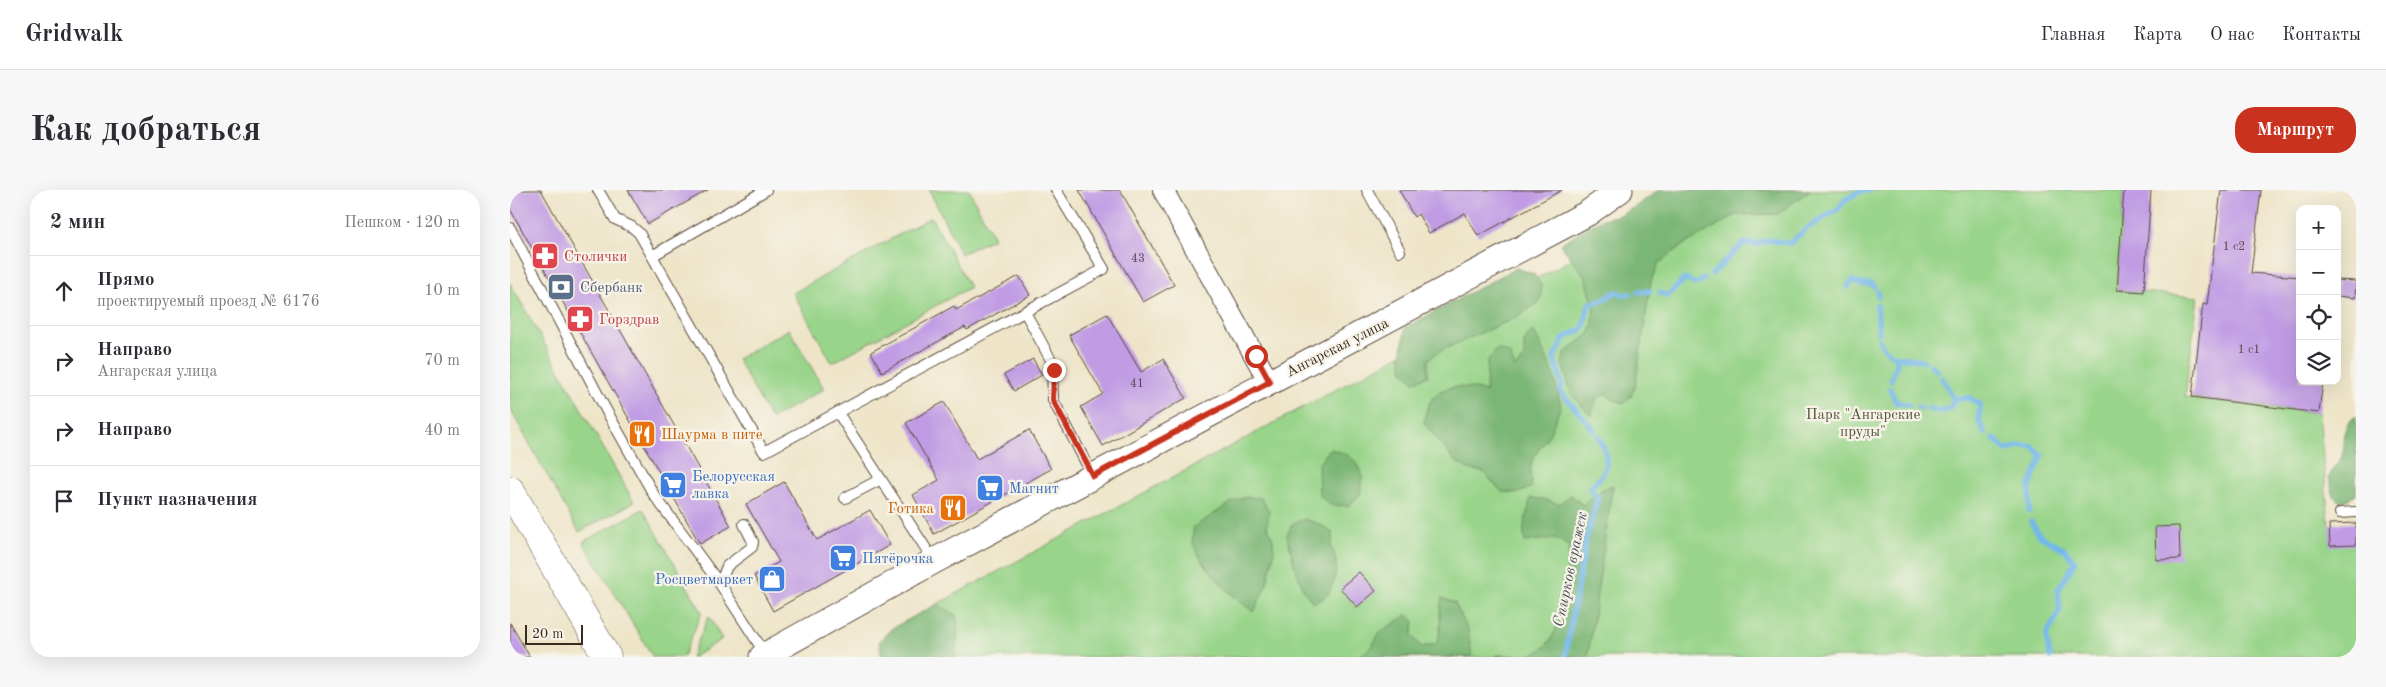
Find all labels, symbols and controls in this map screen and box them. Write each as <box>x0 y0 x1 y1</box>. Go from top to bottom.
text: Gridwalk <box>25 23 123 47</box>
text: Главная <box>2041 26 2105 44</box>
text: Карта <box>2133 26 2182 44</box>
text: О нас <box>2210 26 2254 44</box>
text: Контакты <box>2282 26 2361 44</box>
button: Маршрут <box>2235 107 2356 153</box>
text: Как добраться <box>30 113 261 148</box>
map controls <box>2296 205 2341 385</box>
button: + <box>2296 205 2341 250</box>
text: 2 мин <box>50 212 105 233</box>
text: Пешком · 120 m <box>344 215 460 231</box>
pharmacy icon: Столички <box>530 241 560 271</box>
house number: 1 с2 <box>2223 241 2245 253</box>
place label: Столички <box>564 250 627 265</box>
button: − <box>2296 250 2341 295</box>
house number: 43 <box>1131 253 1145 265</box>
text: Прямо <box>97 271 155 290</box>
bank icon: Сбербанк <box>546 272 576 302</box>
icon: ahead <box>50 277 78 305</box>
place label: Сбербанк <box>580 281 643 296</box>
text: 10 m <box>424 283 460 299</box>
text: проектируемый проезд № 6176 <box>97 294 320 310</box>
button: locate <box>2296 295 2341 340</box>
pharmacy icon: Горздрав <box>565 304 595 334</box>
place label: Горздрав <box>599 313 659 328</box>
street label: Ангарская улица <box>1284 316 1392 381</box>
button: layers <box>2296 340 2341 385</box>
text: Направо <box>97 341 172 360</box>
house number: 1 с1 <box>2238 344 2260 356</box>
route start <box>1245 345 1268 368</box>
icon: right <box>50 347 78 375</box>
text: 70 m <box>424 353 460 369</box>
route end <box>1043 359 1066 382</box>
text: Ангарская улица <box>97 364 217 380</box>
house number: 41 <box>1130 378 1144 390</box>
park label: Парк "Ангарские пруды" <box>1806 408 1920 440</box>
icon: right <box>50 417 78 445</box>
restaurant icon: Шаурма в пите <box>627 419 657 449</box>
text: Направо <box>97 421 172 440</box>
text: 40 m <box>424 423 460 439</box>
place label: Шаурма в пите <box>661 428 763 443</box>
supermarket icon: Белорусская лавка <box>658 470 688 500</box>
place label: Белорусская лавка <box>692 470 775 502</box>
supermarket icon: Магнит <box>975 473 1005 503</box>
place label: Магнит <box>1009 482 1059 497</box>
icon: arrive <box>50 487 78 515</box>
text: Пункт назначения <box>97 491 257 510</box>
restaurant icon: Готика <box>938 493 968 523</box>
place label: Готика <box>888 502 935 517</box>
water label: Спирков вражек <box>1551 510 1591 629</box>
supermarket icon: Пятёрочка <box>828 543 858 573</box>
place label: Пятёрочка <box>862 552 934 567</box>
shop icon: Росцветмаркет <box>757 564 787 594</box>
place label: Росцветмаркет <box>655 573 753 588</box>
scale bar <box>525 622 582 645</box>
text: 20 m <box>532 627 563 641</box>

